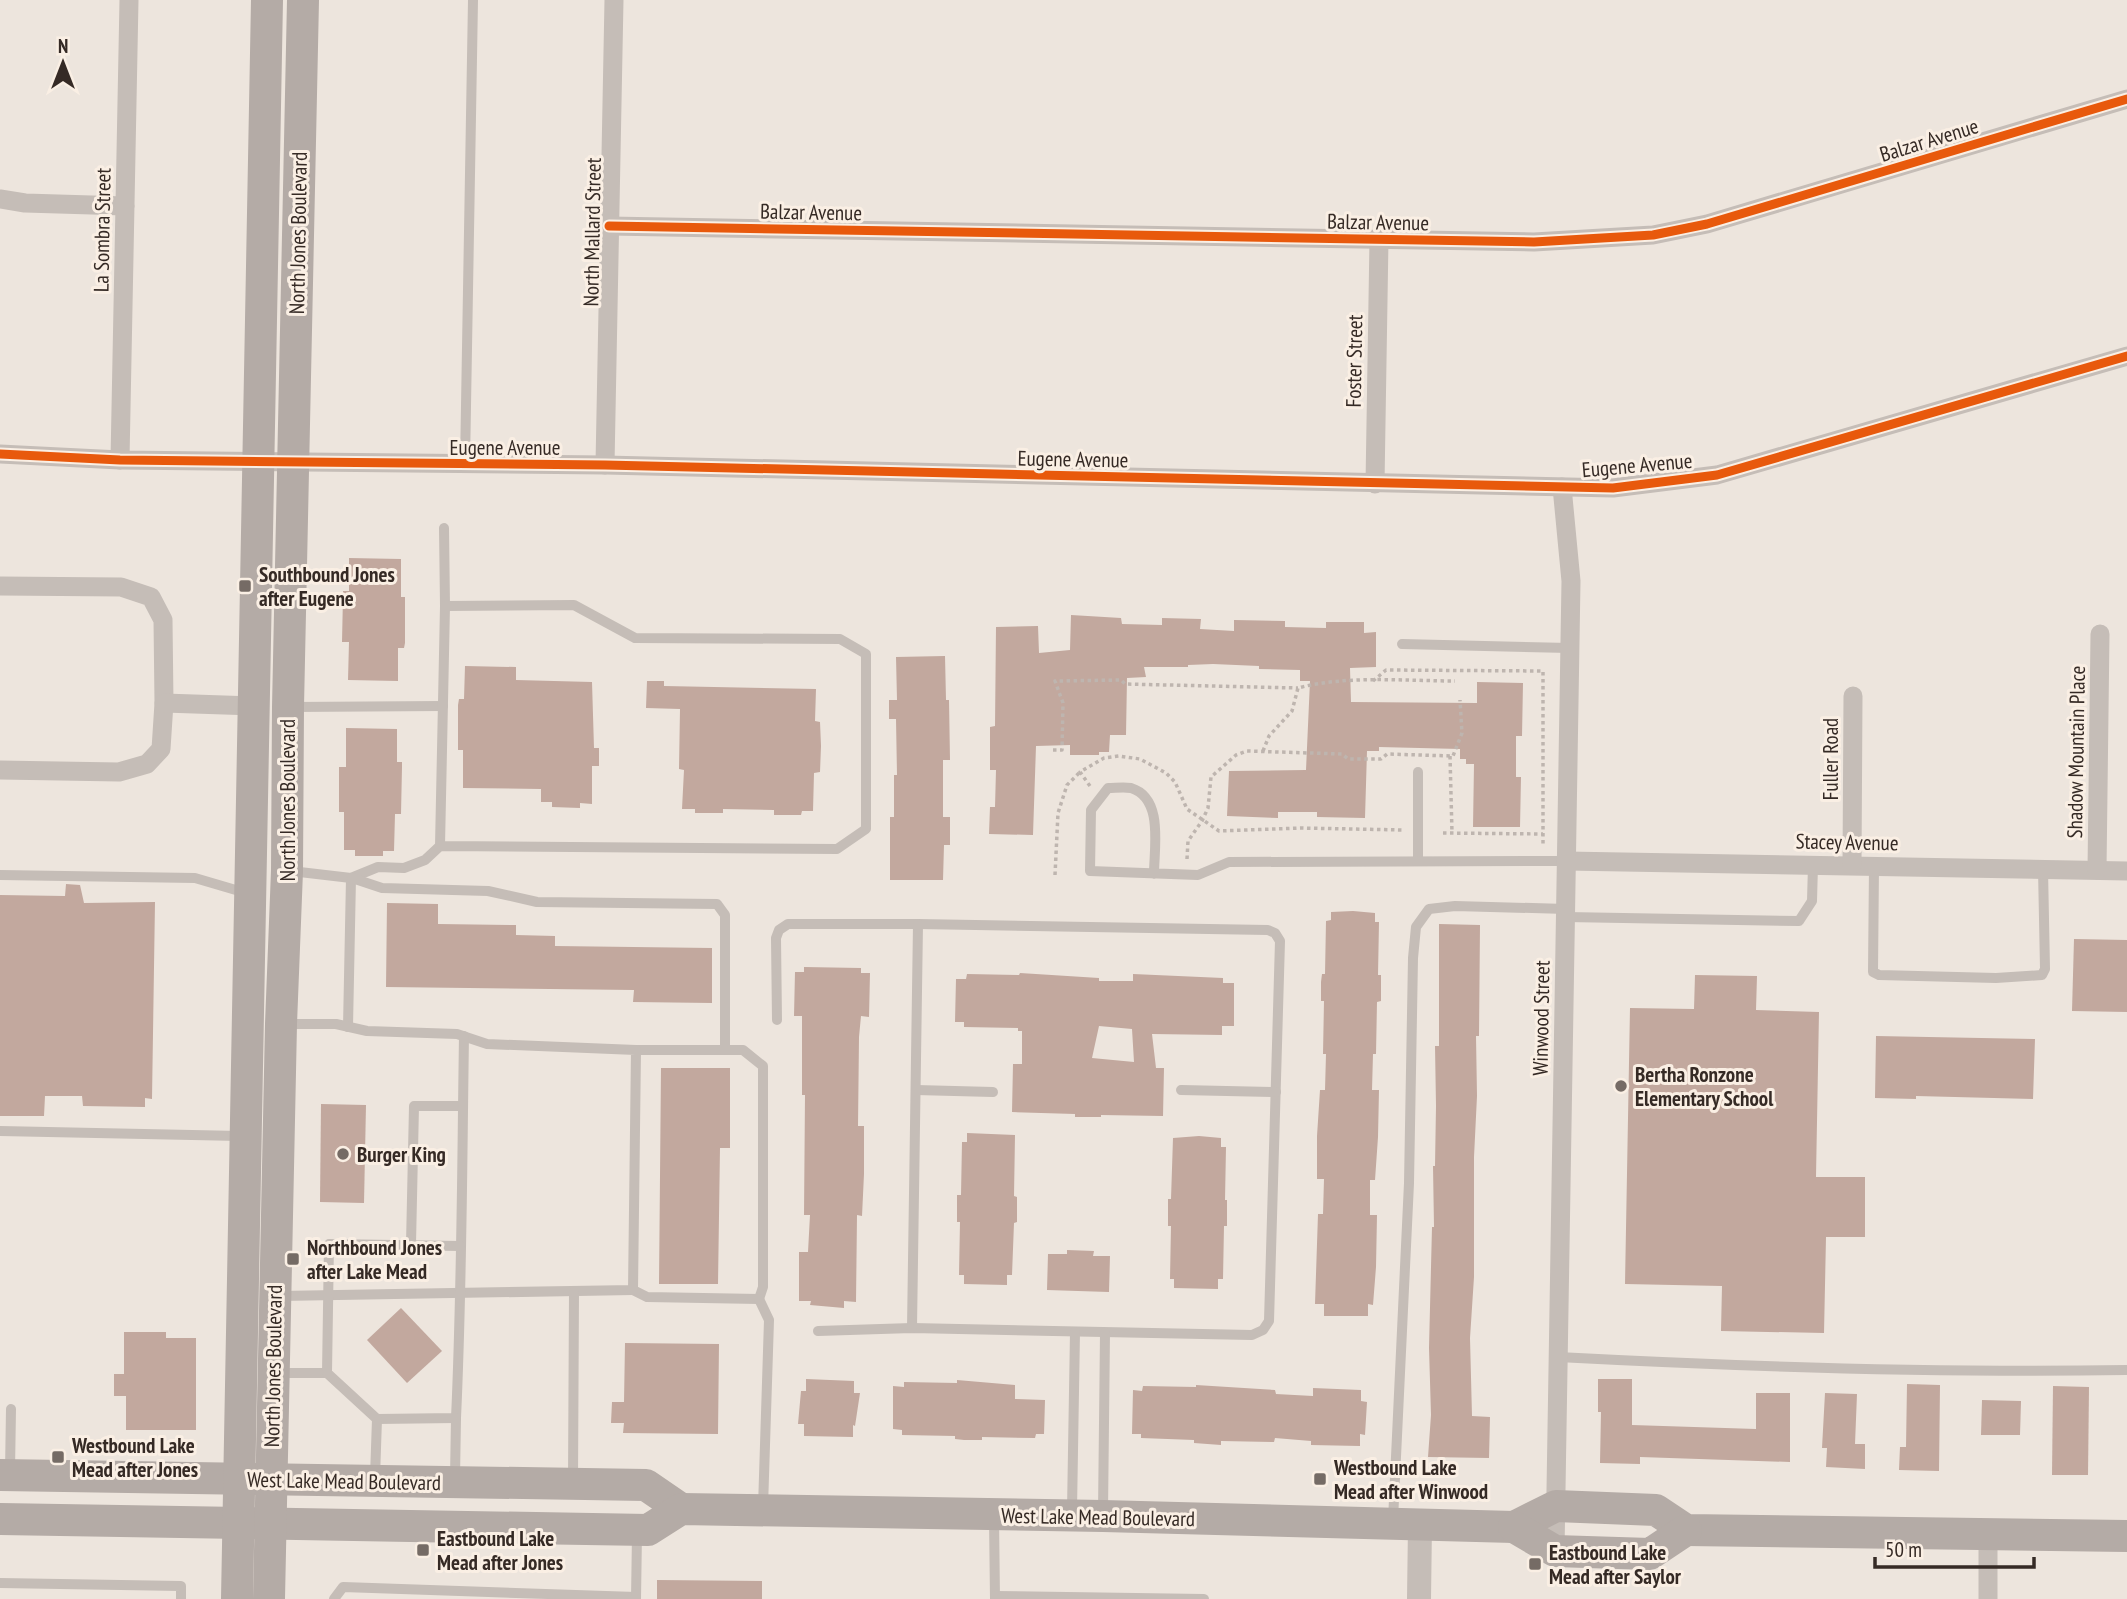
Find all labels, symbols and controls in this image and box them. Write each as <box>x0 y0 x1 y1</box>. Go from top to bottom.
north arrow <box>28 28 98 98</box>
text: N <box>58 34 68 58</box>
street label: Balzar Avenue <box>1876 112 1982 168</box>
street label: North Jones Boulevard <box>283 152 313 314</box>
street label: North Mallard Street <box>577 157 607 307</box>
street label: La Sombra Street <box>87 167 117 292</box>
street label: Balzar Avenue <box>760 198 862 226</box>
street label: Balzar Avenue <box>1327 208 1429 236</box>
street label: Foster Street <box>1340 314 1368 408</box>
street label: Eugene Avenue <box>450 434 560 461</box>
street label: Eugene Avenue <box>1017 445 1129 473</box>
street label: Eugene Avenue <box>1581 447 1693 483</box>
place label: Southbound Jones after Eugene <box>259 561 395 612</box>
marker: Southbound Jones after Eugene <box>237 578 253 594</box>
street label: Shadow Mountain Place <box>2061 665 2091 839</box>
street label: Fuller Road <box>1817 718 1844 800</box>
street label: North Jones Boulevard <box>274 719 301 881</box>
street label: Stacey Avenue <box>1795 828 1899 856</box>
street label: Winwood Street <box>1526 960 1556 1076</box>
place label: Bertha Ronzone Elementary School <box>1635 1061 1774 1112</box>
marker: Bertha Ronzone Elementary School <box>1613 1078 1629 1094</box>
place label: Burger King <box>357 1141 446 1168</box>
marker: Burger King <box>335 1146 351 1162</box>
place label: Northbound Jones after Lake Mead <box>307 1234 442 1285</box>
marker: Northbound Jones after Lake Mead <box>285 1251 301 1267</box>
street label: North Jones Boulevard <box>258 1285 288 1447</box>
place label: Westbound Lake Mead after Jones <box>71 1432 198 1483</box>
marker: Westbound Lake Mead after Jones <box>50 1449 66 1465</box>
place label: Westbound Lake Mead after Winwood <box>1333 1454 1488 1505</box>
street label: West Lake Mead Boulevard <box>247 1466 441 1496</box>
marker: Westbound Lake Mead after Winwood <box>1312 1471 1328 1487</box>
street label: West Lake Mead Boulevard <box>1001 1502 1195 1532</box>
place label: Eastbound Lake Mead after Jones <box>437 1525 563 1576</box>
scale bar <box>1875 1526 2034 1570</box>
text: 50 m <box>1885 1536 1922 1563</box>
place label: Eastbound Lake Mead after Saylor <box>1549 1539 1682 1590</box>
marker: Eastbound Lake Mead after Jones <box>415 1542 431 1558</box>
marker: Eastbound Lake Mead after Saylor <box>1527 1556 1543 1572</box>

